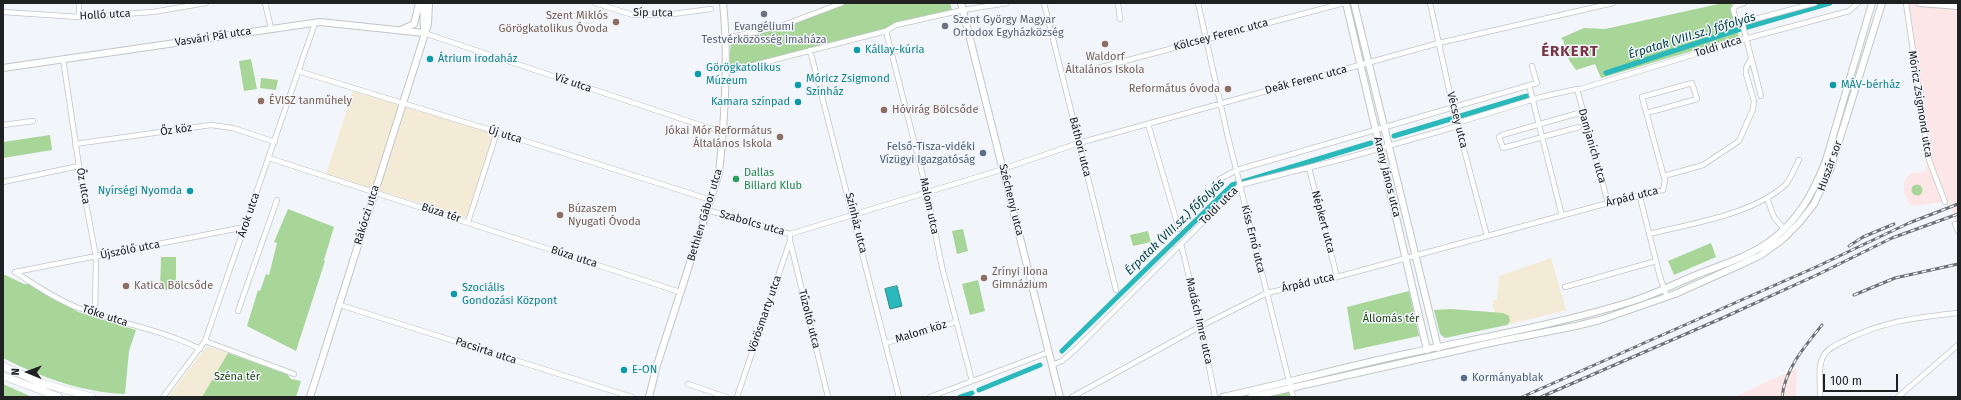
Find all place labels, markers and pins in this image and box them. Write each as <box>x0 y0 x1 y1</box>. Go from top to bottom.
place label: Szent Miklós Görögkatolikus Óvoda <box>499 9 608 35</box>
marker: Evangéliumi Testvérközösség imaháza <box>759 9 769 19</box>
place label: Szent György Magyar Ortodox Egyházközség <box>953 13 1064 39</box>
marker: Szent Miklós Görögkatolikus Óvoda <box>611 17 621 27</box>
place label: Evangéliumi Testvérközösség imaháza <box>701 20 827 46</box>
marker: Szent György Magyar Ortodox Egyházközség <box>940 21 950 31</box>
marker: Waldorf Általános Iskola <box>1100 39 1110 49</box>
place label: Kállay-kúria <box>865 43 925 57</box>
marker: Kállay-kúria <box>852 45 862 55</box>
place label: Waldorf Általános Iskola <box>1066 50 1144 76</box>
place label: Átrium irodaház <box>438 52 518 66</box>
marker: Átrium irodaház <box>425 54 435 64</box>
place label: Görögkatolikus Múzeum <box>706 61 781 87</box>
marker: Görögkatolikus Múzeum <box>693 69 703 79</box>
place label: Móricz Zsigmond Színház <box>806 72 890 98</box>
place label: MÁV-bérház <box>1841 78 1900 92</box>
marker: Móricz Zsigmond Színház <box>793 80 803 90</box>
marker: MÁV-bérház <box>1828 80 1838 90</box>
place label: Református óvoda <box>1129 82 1220 96</box>
marker: Református óvoda <box>1223 84 1233 94</box>
place label: ÉVISZ tanműhely <box>269 94 352 108</box>
place label: Kamara színpad <box>711 95 790 109</box>
marker: ÉVISZ tanműhely <box>256 96 266 106</box>
marker: Kamara színpad <box>793 97 803 107</box>
place label: Hóvirág Bölcsőde <box>892 103 978 117</box>
marker: Hóvirág Bölcsőde <box>879 105 889 115</box>
place label: Jókai Mór Református Általános Iskola <box>665 124 772 150</box>
marker: Jókai Mór Református Általános Iskola <box>775 132 785 142</box>
place label: Felső-Tisza-vidéki Vízügyi Igazgatóság <box>880 140 975 166</box>
marker: Felső-Tisza-vidéki Vízügyi Igazgatóság <box>978 148 988 158</box>
place label: Dallas Biliard Klub <box>744 166 802 192</box>
marker: Dallas Biliard Klub <box>731 174 741 184</box>
place label: Nyírségi Nyomda <box>98 184 182 198</box>
marker: Nyírségi Nyomda <box>185 186 195 196</box>
place label: Búzaszem Nyugati Óvoda <box>568 202 641 228</box>
marker: Búzaszem Nyugati Óvoda <box>555 210 565 220</box>
place label: Zrínyi Ilona Gimnázium <box>992 265 1048 291</box>
marker: Zrínyi Ilona Gimnázium <box>979 273 989 283</box>
place label: Katica Bölcsőde <box>134 279 213 293</box>
marker: Katica Bölcsőde <box>121 281 131 291</box>
place label: Szociális Gondozási Központ <box>462 281 557 307</box>
marker: Szociális Gondozási Központ <box>449 289 459 299</box>
place label: E-ON <box>632 363 657 377</box>
marker: E-ON <box>619 365 629 375</box>
place label: Kormányablak <box>1472 371 1543 385</box>
marker: Kormányablak <box>1459 373 1469 383</box>

